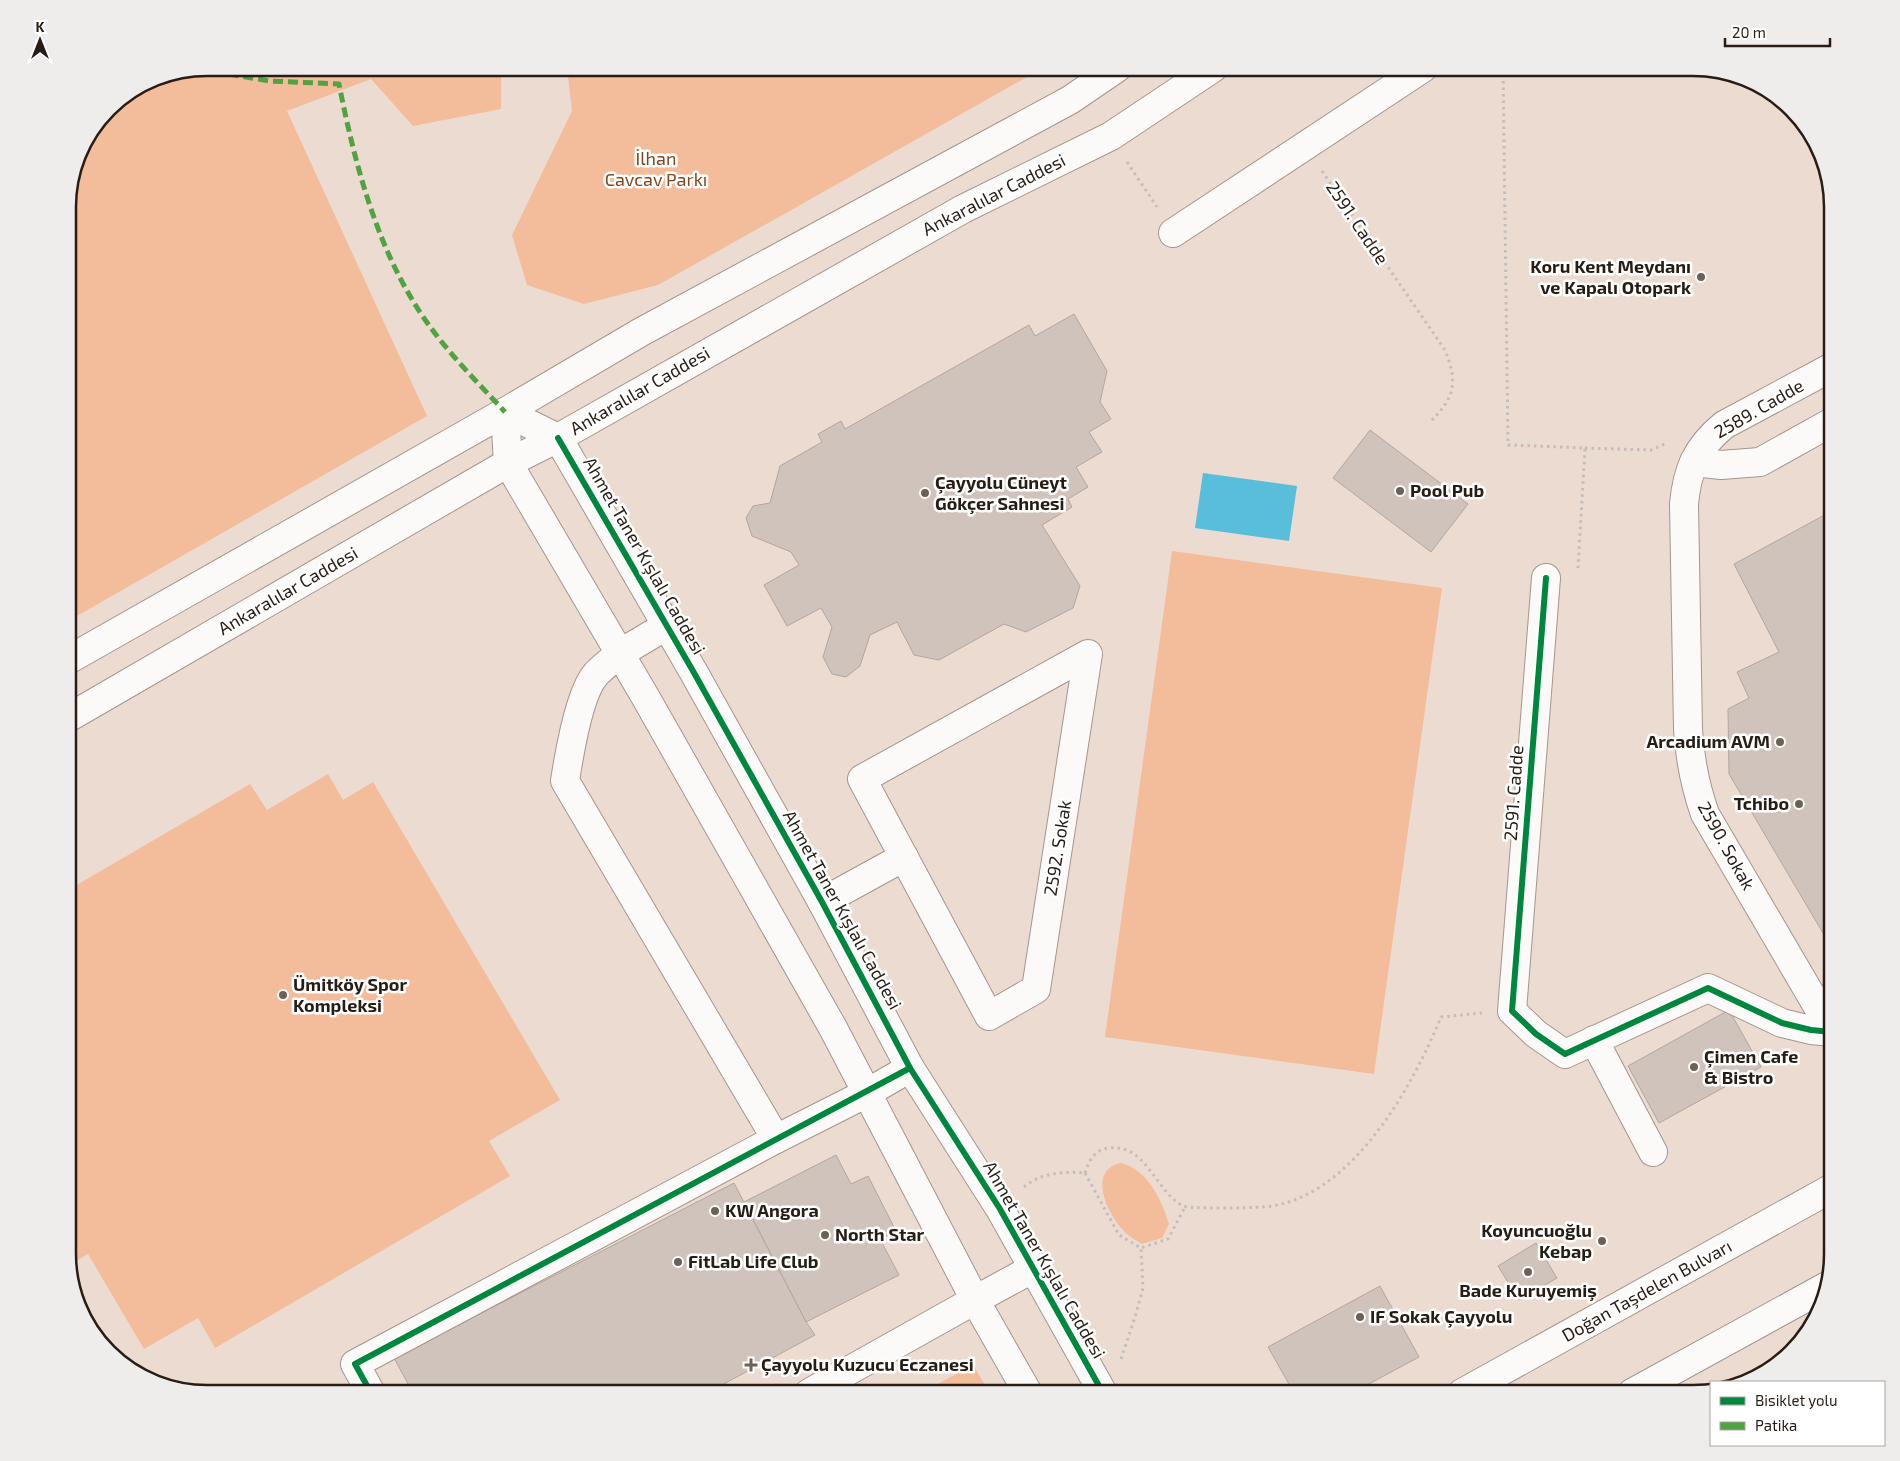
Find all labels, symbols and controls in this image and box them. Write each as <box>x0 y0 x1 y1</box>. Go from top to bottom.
north arrow <box>15 15 65 65</box>
scale bar <box>1725 15 1830 47</box>
text: K <box>36 18 45 35</box>
text: 20 m <box>1732 23 1766 41</box>
park label: İlhan Cavcav Parkı <box>605 147 707 190</box>
street label: Ankaralılar Caddesi <box>918 148 1069 240</box>
street label: 2591. Cadde <box>1322 177 1394 268</box>
place label: Koru Kent Meydanı ve Kapalı Otopark <box>1530 255 1691 298</box>
marker: Koru Kent Meydanı ve Kapalı Otopark <box>1695 271 1707 283</box>
street label: Ankaralılar Caddesi <box>566 341 713 439</box>
street label: 2589. Cadde <box>1710 374 1807 443</box>
street label: Ahmet Taner Kışlalı Caddesi <box>578 453 711 659</box>
place label: Çayyolu Cüneyt Gökçer Sahnesi <box>935 471 1067 515</box>
place label: Pool Pub <box>1410 479 1484 501</box>
marker: Pool Pub <box>1394 485 1406 497</box>
marker: Çayyolu Cüneyt Gökçer Sahnesi <box>919 487 931 499</box>
street label: Ankaralılar Caddesi <box>214 541 361 639</box>
place label: Arcadium AVM <box>1647 730 1770 752</box>
marker: Arcadium AVM <box>1774 736 1786 748</box>
street label: 2591. Cadde <box>1499 744 1527 841</box>
place label: Tchibo <box>1734 792 1789 814</box>
street label: 2592. Sokak <box>1039 798 1075 897</box>
street label: 2590. Sokak <box>1694 798 1760 894</box>
marker: Tchibo <box>1793 798 1805 810</box>
street label: Ahmet Taner Kışlalı Caddesi <box>778 806 907 1014</box>
place label: Ümitköy Spor Kompleksi <box>293 973 407 1016</box>
marker: Ümitköy Spor Kompleksi <box>277 989 289 1001</box>
place label: Çimen Cafe & Bistro <box>1704 1045 1798 1088</box>
marker: Çimen Cafe & Bistro <box>1688 1061 1700 1073</box>
street label: Ahmet Taner Kışlalı Caddesi <box>978 1157 1111 1363</box>
place label: KW Angora <box>725 1199 819 1221</box>
marker: KW Angora <box>709 1205 721 1217</box>
place label: Koyuncuoğlu Kebap <box>1481 1219 1592 1262</box>
place label: North Star <box>835 1223 925 1245</box>
marker: North Star <box>819 1229 831 1241</box>
street label: Doğan Taşdelen Bulvarı <box>1558 1234 1736 1347</box>
marker: Koyuncuoğlu Kebap <box>1596 1235 1608 1247</box>
place label: FitLab Life Club <box>688 1250 819 1272</box>
marker: FitLab Life Club <box>672 1256 684 1268</box>
marker: Bade Kuruyemiş <box>1522 1266 1534 1278</box>
place label: Bade Kuruyemiş <box>1459 1279 1597 1302</box>
place label: IF Sokak Çayyolu <box>1370 1305 1512 1328</box>
marker: IF Sokak Çayyolu <box>1354 1311 1366 1323</box>
place label: Çayyolu Kuzucu Eczanesi <box>761 1353 974 1376</box>
marker: Çayyolu Kuzucu Eczanesi <box>745 1359 757 1371</box>
legend <box>1710 1381 1885 1446</box>
text: Bisiklet yolu <box>1755 1391 1838 1409</box>
text: Patika <box>1755 1416 1797 1434</box>

